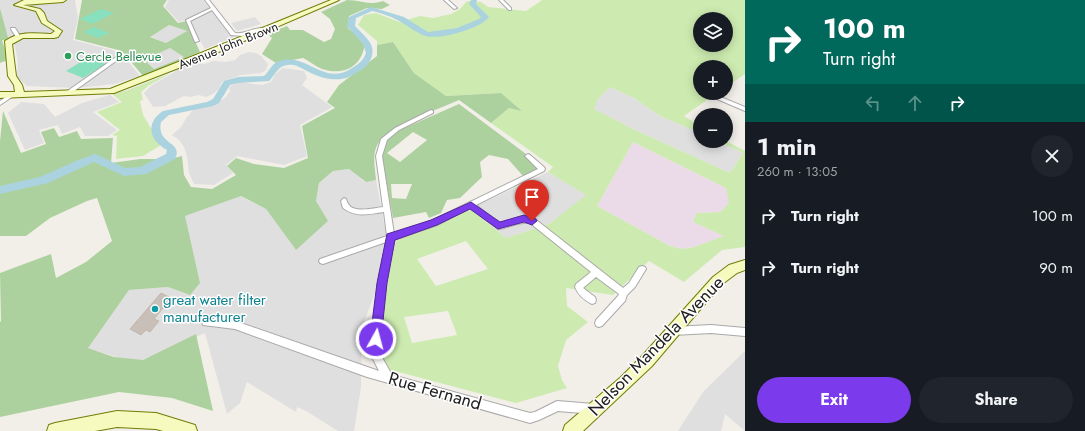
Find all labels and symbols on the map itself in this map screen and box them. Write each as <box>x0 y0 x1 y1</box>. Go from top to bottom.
street label: Avenue John Brown <box>175 17 281 74</box>
place label: Cercle Bellevue <box>76 47 162 66</box>
marker: Cercle Bellevue <box>63 51 73 61</box>
pin <box>515 180 549 221</box>
street label: Nelson Mandela Avenue <box>582 270 730 422</box>
place label: great water filter manufacturer <box>163 289 267 328</box>
marker: great water filter manufacturer <box>150 304 160 314</box>
position arrow <box>355 318 397 360</box>
street label: Rue Fernand <box>385 365 485 417</box>

